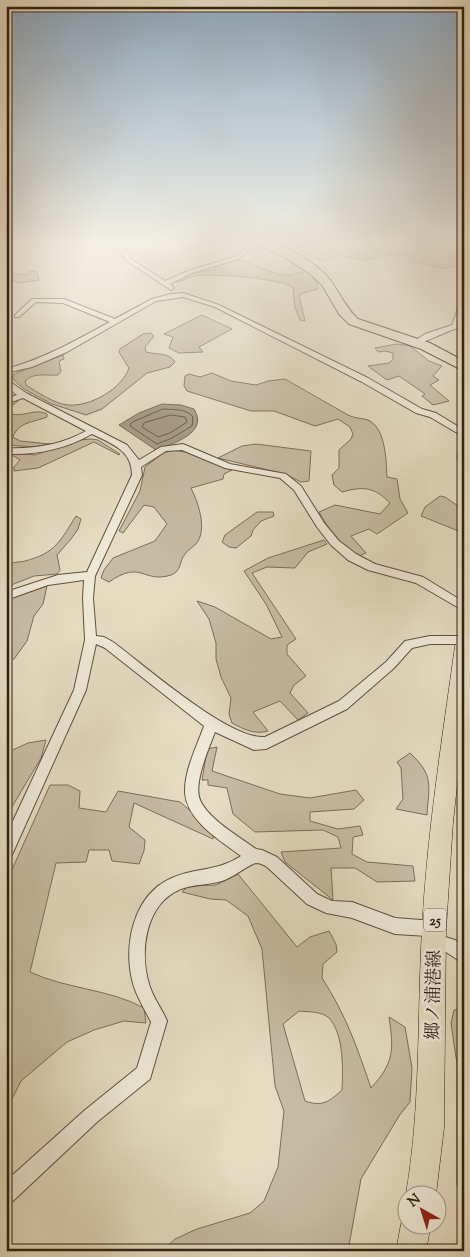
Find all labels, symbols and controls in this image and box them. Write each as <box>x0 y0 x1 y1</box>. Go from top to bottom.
road number: 25 <box>424 908 446 932</box>
street label: 郷ノ浦港線 <box>421 950 449 1040</box>
north arrow <box>398 1184 448 1234</box>
text: N <box>404 1190 426 1213</box>

